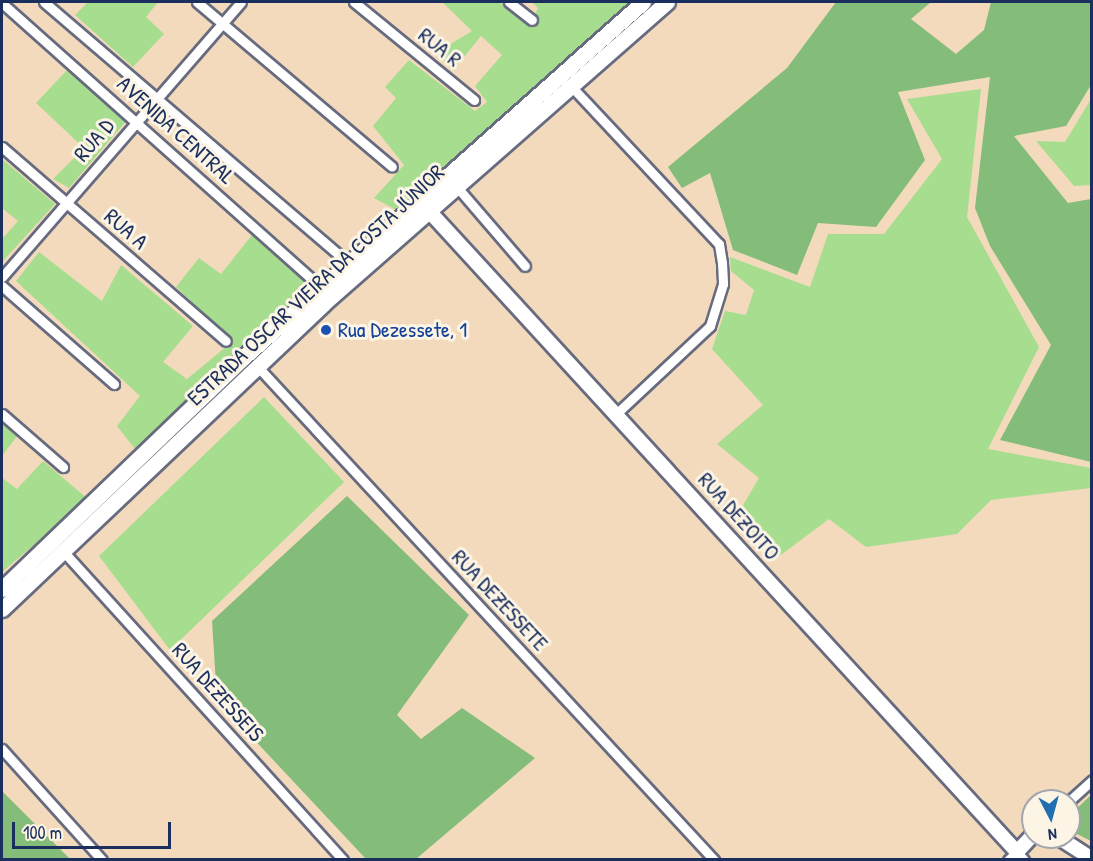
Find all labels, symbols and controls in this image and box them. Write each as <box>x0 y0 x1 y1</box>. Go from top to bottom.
street label: RUA R <box>413 22 467 72</box>
street label: AVENIDA CENTRAL <box>112 70 240 190</box>
street label: RUA D <box>68 113 120 167</box>
street label: ESTRADA OSCAR VIEIRA DA COSTA JÚNIOR <box>182 159 450 411</box>
street label: RUA A <box>99 203 153 255</box>
place label: Rua Dezessete, 1 <box>338 317 467 343</box>
marker: Rua Dezessete, 1 <box>319 323 333 337</box>
street label: RUA DEZOITO <box>693 467 785 565</box>
street label: RUA DEZESSETE <box>446 544 554 656</box>
street label: RUA DEZESSEIS <box>167 637 269 747</box>
north arrow <box>1021 789 1081 849</box>
scale bar <box>15 810 174 848</box>
text: 100 m <box>23 820 62 845</box>
text: N <box>1047 824 1058 846</box>

